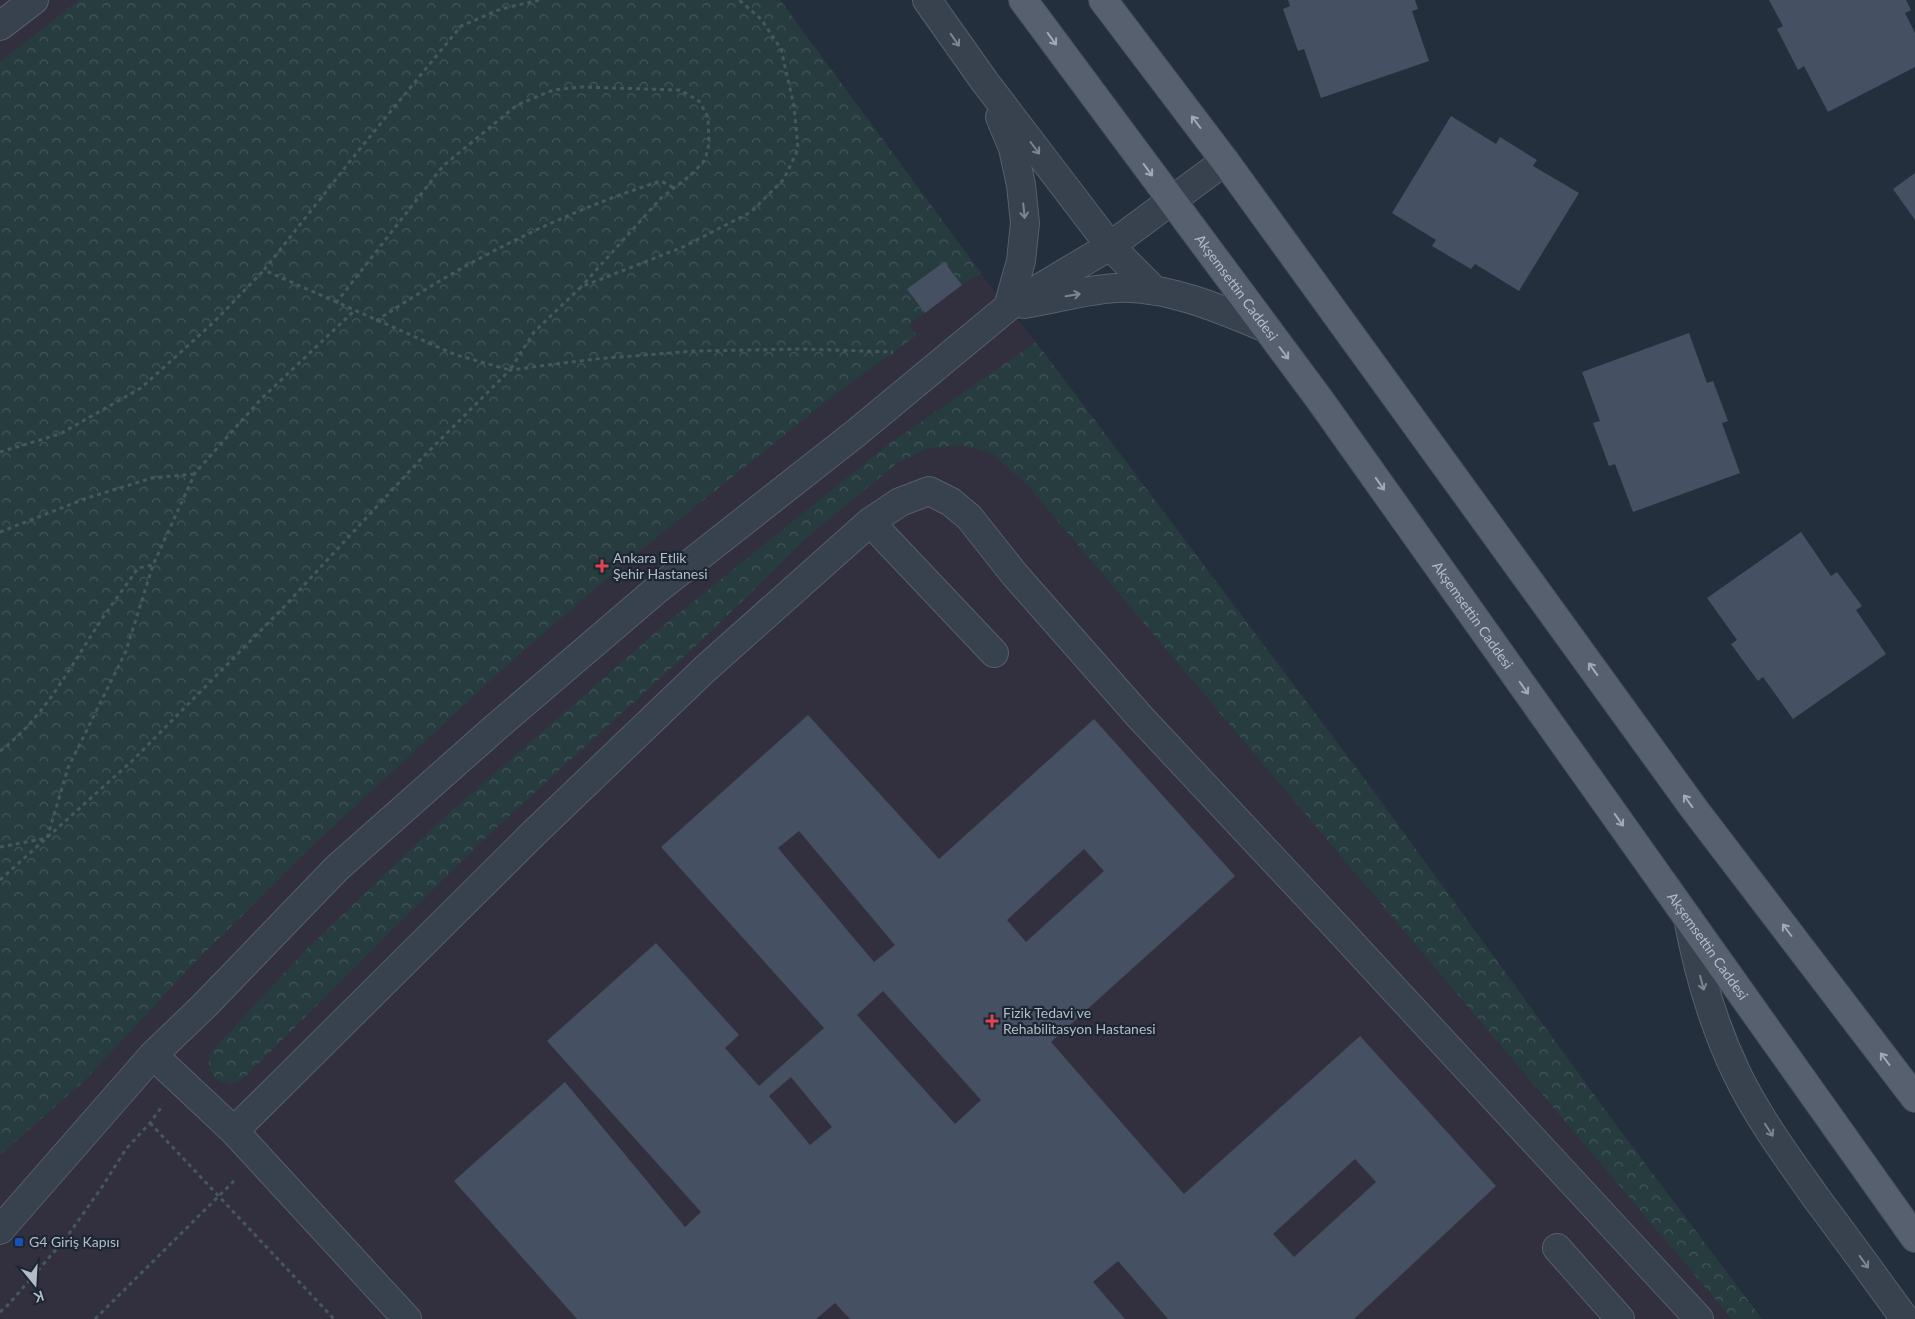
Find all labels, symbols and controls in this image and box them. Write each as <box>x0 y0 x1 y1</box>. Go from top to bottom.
one-way arrow <box>1047 32 1057 46</box>
one-way arrow <box>950 33 960 47</box>
one-way arrow <box>1190 116 1201 129</box>
one-way arrow <box>1030 141 1041 154</box>
one-way arrow <box>1143 163 1154 176</box>
one-way arrow <box>1019 203 1029 219</box>
street label: Akşemsettin Caddesi <box>1192 231 1282 344</box>
one-way arrow <box>1065 290 1081 300</box>
one-way arrow <box>1279 346 1289 360</box>
one-way arrow <box>1375 477 1385 491</box>
place label: Ankara Etlik Şehir Hastanesi <box>613 549 708 582</box>
street label: Akşemsettin Caddesi <box>1429 558 1517 672</box>
marker: Ankara Etlik Şehir Hastanesi <box>595 559 609 573</box>
one-way arrow <box>1588 662 1598 676</box>
one-way arrow <box>1519 681 1530 694</box>
one-way arrow <box>1683 794 1693 808</box>
one-way arrow <box>1614 813 1624 827</box>
street label: Akşemsettin Caddesi <box>1664 889 1752 1003</box>
one-way arrow <box>1781 924 1792 937</box>
one-way arrow <box>1698 974 1708 990</box>
place label: Fizik Tedavi ve Rehabilitasyon Hastanesi <box>1003 1004 1156 1037</box>
marker: Fizik Tedavi ve Rehabilitasyon Hastanesi <box>985 1014 999 1028</box>
one-way arrow <box>1880 1053 1891 1066</box>
one-way arrow <box>1764 1123 1774 1137</box>
place label: G4 Giriş Kapısı <box>29 1233 119 1250</box>
marker: G4 Giriş Kapısı <box>13 1236 25 1248</box>
one-way arrow <box>1859 1255 1869 1269</box>
north arrow <box>10 1259 60 1309</box>
text: K <box>32 1287 46 1307</box>

